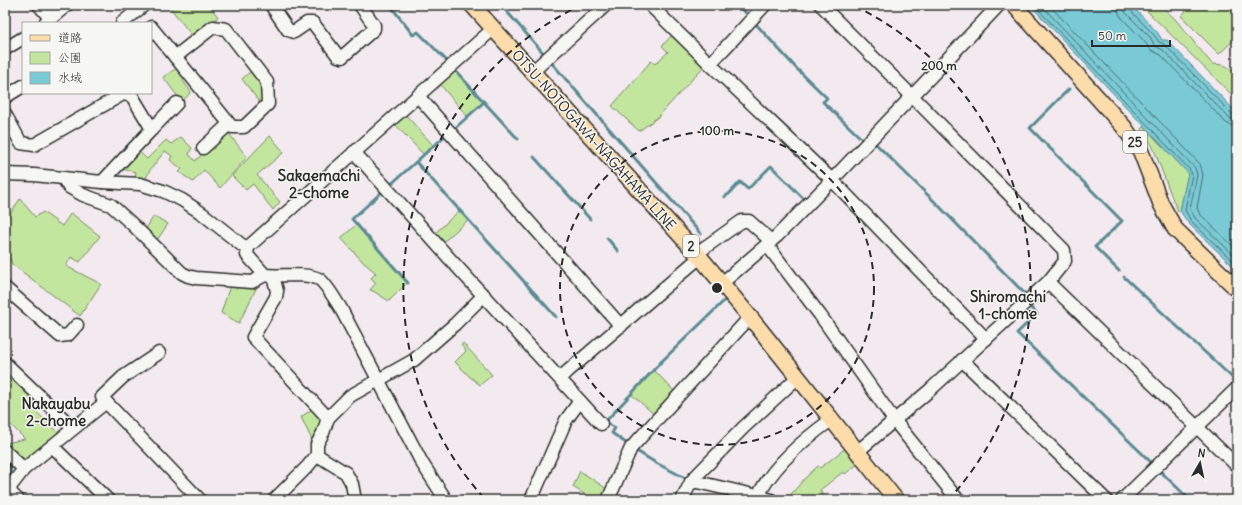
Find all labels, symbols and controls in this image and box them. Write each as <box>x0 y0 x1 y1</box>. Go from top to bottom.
legend <box>22 22 152 94</box>
scale bar <box>1092 22 1170 48</box>
text: 50 m <box>1098 28 1127 43</box>
text: 道路 <box>58 30 82 45</box>
street label: OTSU-NOTOGAWA-NAGAHAMA LINE <box>508 46 680 234</box>
text: 公園 <box>58 50 82 65</box>
text: 200 m <box>921 58 957 73</box>
text: 水域 <box>58 70 82 85</box>
text: 100 m <box>700 123 734 138</box>
road number: 25 <box>1123 131 1147 153</box>
district label: Sakaemachi 2-chome <box>278 166 360 202</box>
road number: 2 <box>683 235 699 257</box>
centre of rings <box>710 281 724 295</box>
district label: Shiromachi 1-chome <box>970 287 1046 323</box>
district label: Nakayabu 2-chome <box>22 394 91 430</box>
north arrow <box>1180 443 1220 483</box>
text: N <box>1197 446 1206 461</box>

